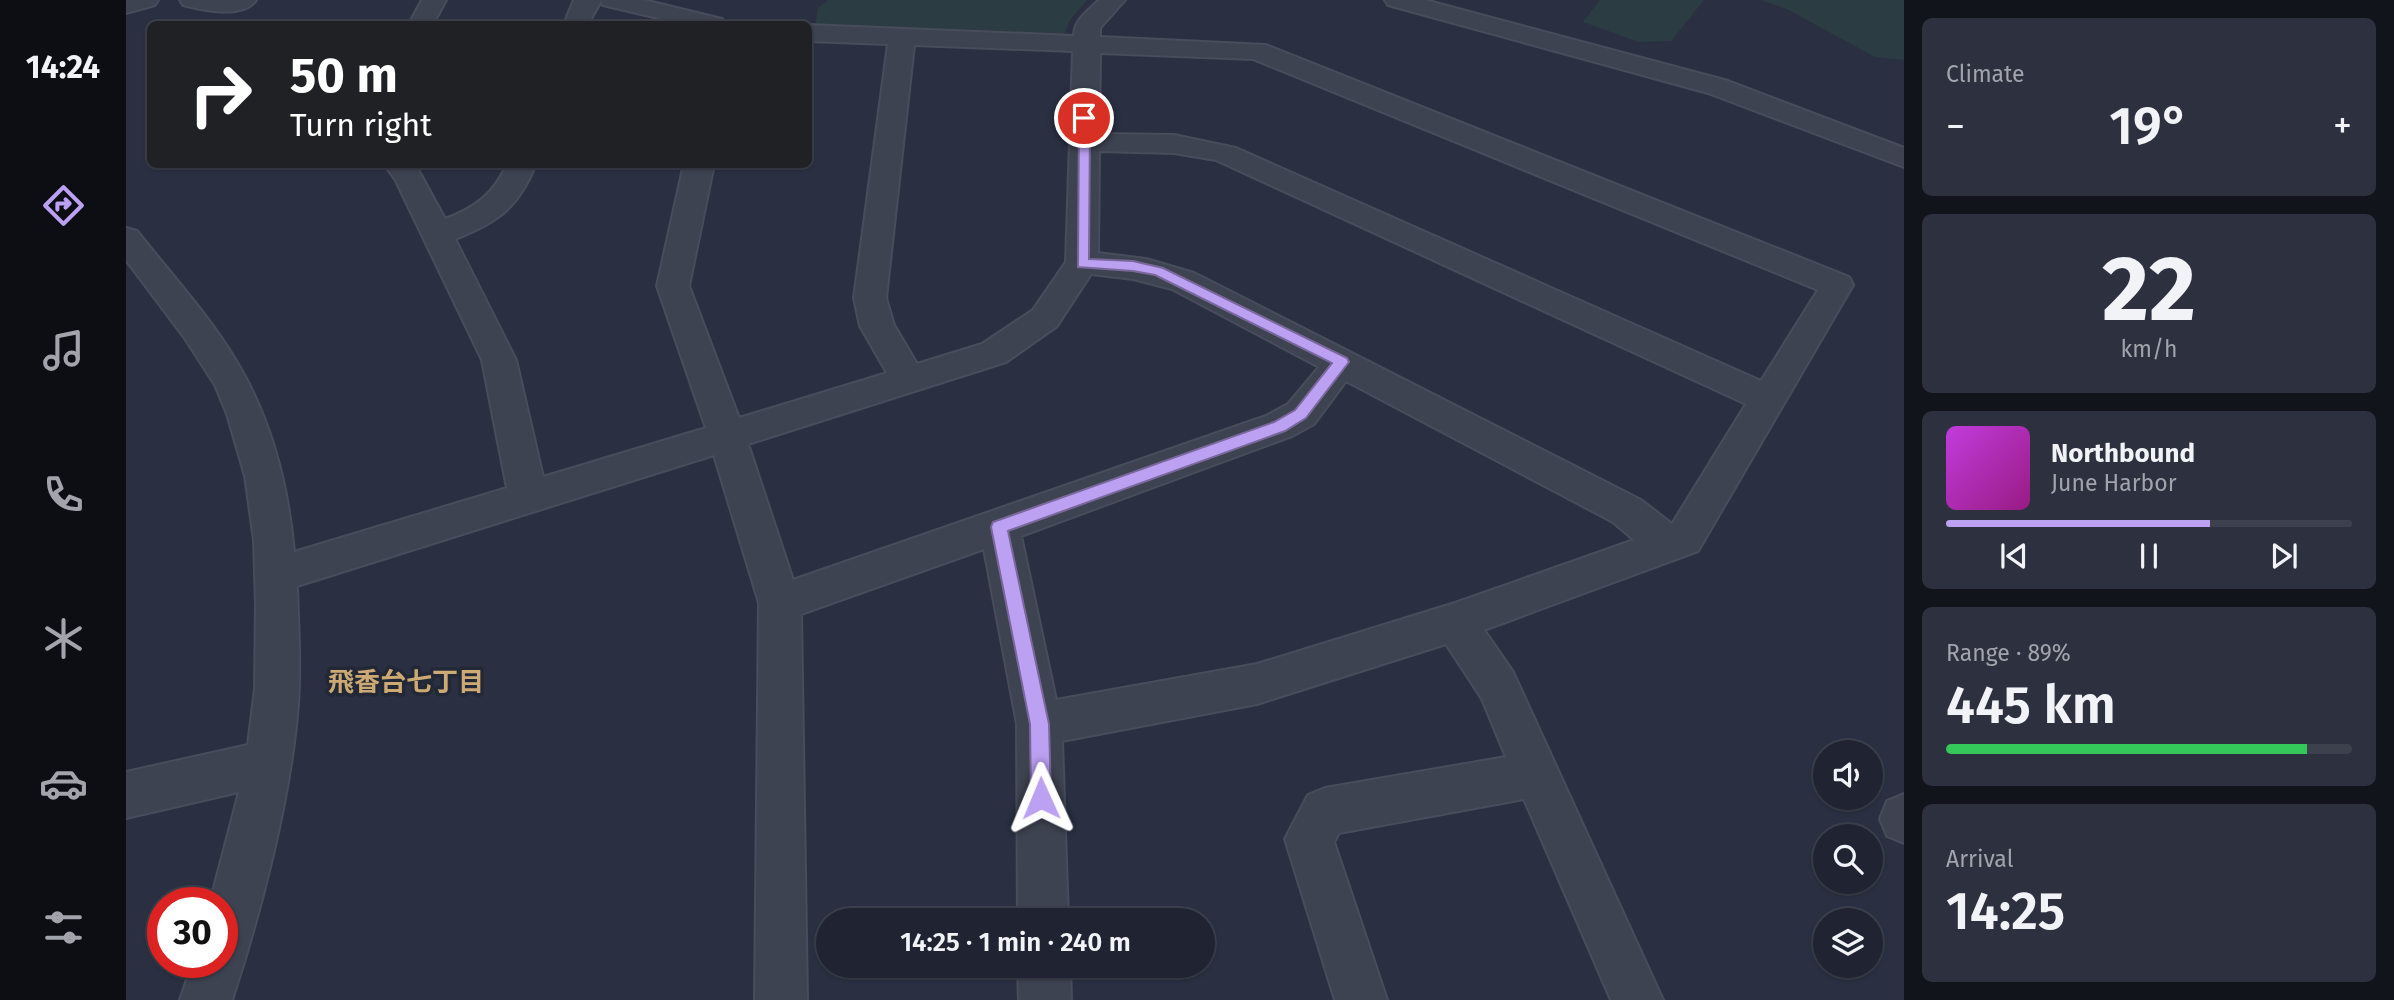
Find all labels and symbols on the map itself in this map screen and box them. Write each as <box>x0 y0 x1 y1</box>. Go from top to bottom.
pin <box>1054 88 1114 148</box>
district label: 飛香台七丁目 <box>328 667 484 698</box>
position arrow <box>1004 761 1078 835</box>
speed limit sign: 30 <box>147 887 238 978</box>

